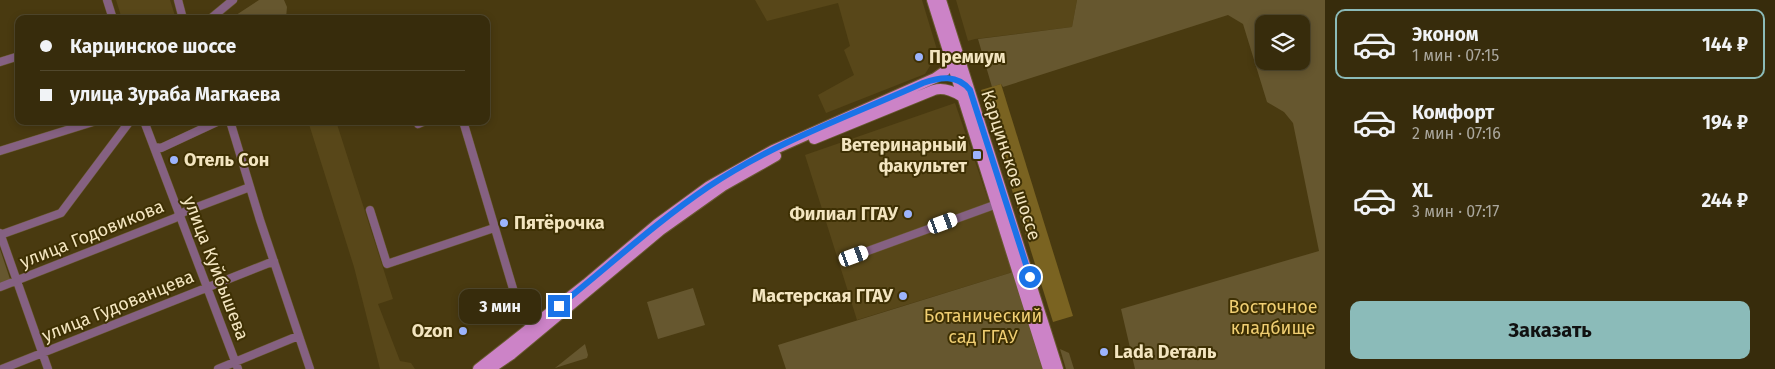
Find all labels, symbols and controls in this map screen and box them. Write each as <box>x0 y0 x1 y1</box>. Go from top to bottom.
map controls <box>1255 15 1310 70</box>
button: layers <box>1255 15 1310 70</box>
icon: car <box>1352 22 1397 67</box>
text: Эконом <box>1412 23 1479 46</box>
text: 144 ₽ <box>1702 33 1748 56</box>
text: Карцинское шоссе <box>70 35 236 58</box>
place label: Премиум <box>929 46 1006 68</box>
text: 1 мин · 07:15 <box>1412 46 1499 65</box>
marker: Премиум <box>913 51 925 63</box>
text: улица Зураба Магкаева <box>70 83 280 106</box>
street label: Карцинское шоссе <box>976 87 1046 243</box>
icon: car <box>1352 100 1397 145</box>
text: Комфорт <box>1412 101 1494 124</box>
text: 194 ₽ <box>1702 111 1748 134</box>
text: 2 мин · 07:16 <box>1412 124 1501 143</box>
place label: Ветеринарный факультет <box>841 134 967 177</box>
place label: Отель Сон <box>184 149 269 171</box>
marker: Ветеринарный факультет <box>971 149 983 161</box>
marker: Отель Сон <box>168 154 180 166</box>
icon: car <box>1352 178 1397 223</box>
text: XL <box>1412 179 1433 202</box>
text: 244 ₽ <box>1701 189 1748 212</box>
street label: улица Куйбышева <box>178 193 254 343</box>
street label: улица Годовикова <box>17 195 167 273</box>
text: 3 мин · 07:17 <box>1412 202 1499 221</box>
place label: Филиал ГГАУ <box>789 203 899 225</box>
marker: Филиал ГГАУ <box>902 208 914 220</box>
car <box>926 211 959 235</box>
place label: Пятёрочка <box>514 212 605 234</box>
marker: Пятёрочка <box>498 217 510 229</box>
car <box>837 244 870 268</box>
street label: улица Гудованцева <box>39 265 197 347</box>
route start <box>1019 266 1041 288</box>
place label: Мастерская ГГАУ <box>752 285 894 307</box>
callout: 3 мин <box>459 288 542 324</box>
marker: Мастерская ГГАУ <box>897 290 909 302</box>
route end <box>548 295 570 317</box>
park label: Восточное кладбище <box>1228 296 1318 339</box>
text: 3 мин <box>479 297 521 316</box>
button: Заказать <box>1350 301 1750 359</box>
park label: Ботанический сад ГГАУ <box>924 305 1042 348</box>
place label: Ozon <box>412 320 453 342</box>
marker: Ozon <box>457 325 469 337</box>
place label: Lada Dеталь <box>1114 341 1217 363</box>
marker: Lada Dеталь <box>1098 346 1110 358</box>

